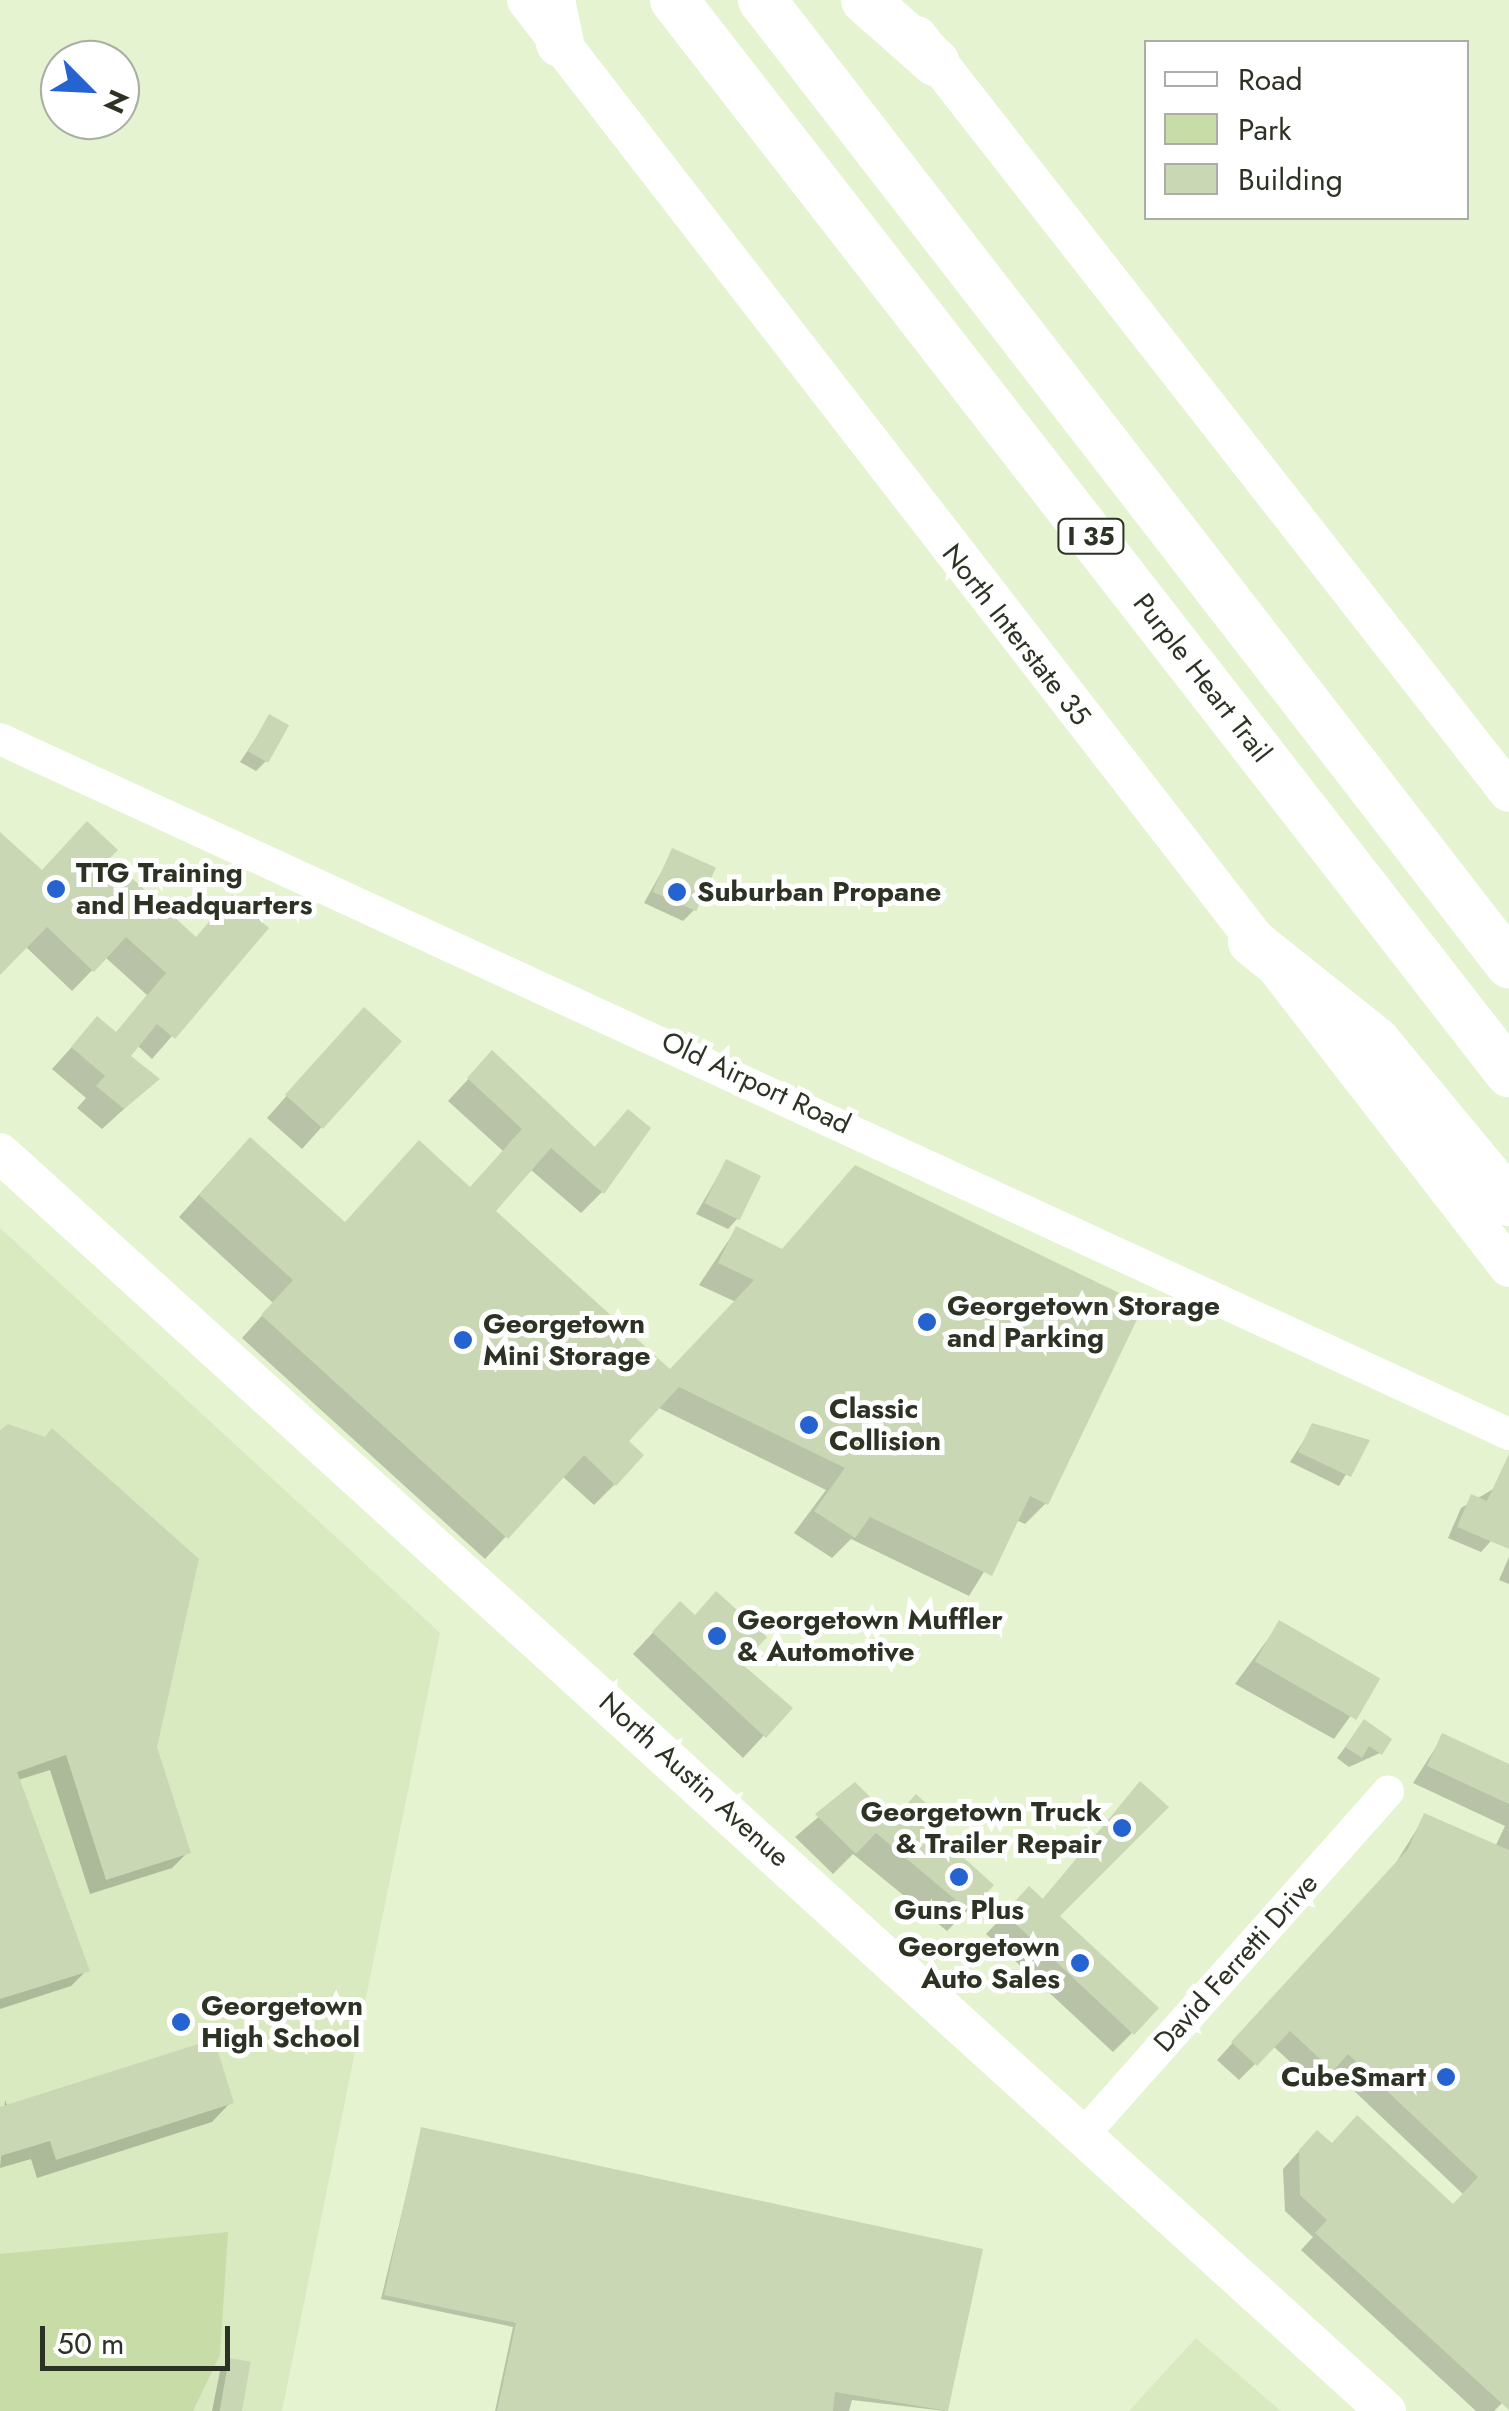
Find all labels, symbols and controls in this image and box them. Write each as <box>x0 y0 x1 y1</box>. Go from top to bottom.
north arrow <box>40 40 140 140</box>
legend <box>1144 40 1469 220</box>
text: Road <box>1238 58 1303 101</box>
text: N <box>93 83 139 120</box>
text: Park <box>1238 108 1291 151</box>
text: Building <box>1238 158 1343 201</box>
road number: I 35 <box>1056 516 1126 556</box>
street label: North Interstate 35 <box>935 538 1097 732</box>
street label: Purple Heart Trail <box>1126 587 1278 769</box>
place label: TTG Training and Headquarters <box>76 856 312 922</box>
place label: Suburban Propane <box>697 875 941 909</box>
marker: TTG Training and Headquarters <box>45 878 67 900</box>
marker: Suburban Propane <box>666 881 688 903</box>
street label: Old Airport Road <box>656 1025 856 1141</box>
place label: Georgetown Storage and Parking <box>947 1289 1220 1355</box>
place label: Georgetown Mini Storage <box>483 1307 651 1373</box>
marker: Georgetown Storage and Parking <box>916 1311 938 1333</box>
marker: Georgetown Mini Storage <box>452 1329 474 1351</box>
place label: Classic Collision <box>829 1392 941 1458</box>
marker: Classic Collision <box>798 1414 820 1436</box>
place label: Georgetown Muffler & Automotive <box>737 1603 1003 1669</box>
marker: Georgetown Muffler & Automotive <box>706 1625 728 1647</box>
street label: North Austin Avenue <box>592 1686 796 1874</box>
place label: Georgetown Truck & Trailer Repair <box>861 1795 1102 1861</box>
marker: Georgetown Truck & Trailer Repair <box>1111 1817 1133 1839</box>
marker: Guns Plus <box>948 1866 970 1888</box>
street label: David Ferretti Drive <box>1147 1867 1325 2059</box>
place label: Guns Plus <box>894 1893 1024 1927</box>
place label: Georgetown Auto Sales <box>898 1930 1060 1996</box>
marker: Georgetown Auto Sales <box>1069 1952 1091 1974</box>
place label: Georgetown High School <box>201 1989 363 2055</box>
marker: Georgetown High School <box>170 2011 192 2033</box>
place label: CubeSmart <box>1281 2060 1426 2094</box>
marker: CubeSmart <box>1435 2066 1457 2088</box>
scale bar <box>45 2306 235 2368</box>
text: 50 m <box>57 2322 124 2365</box>

